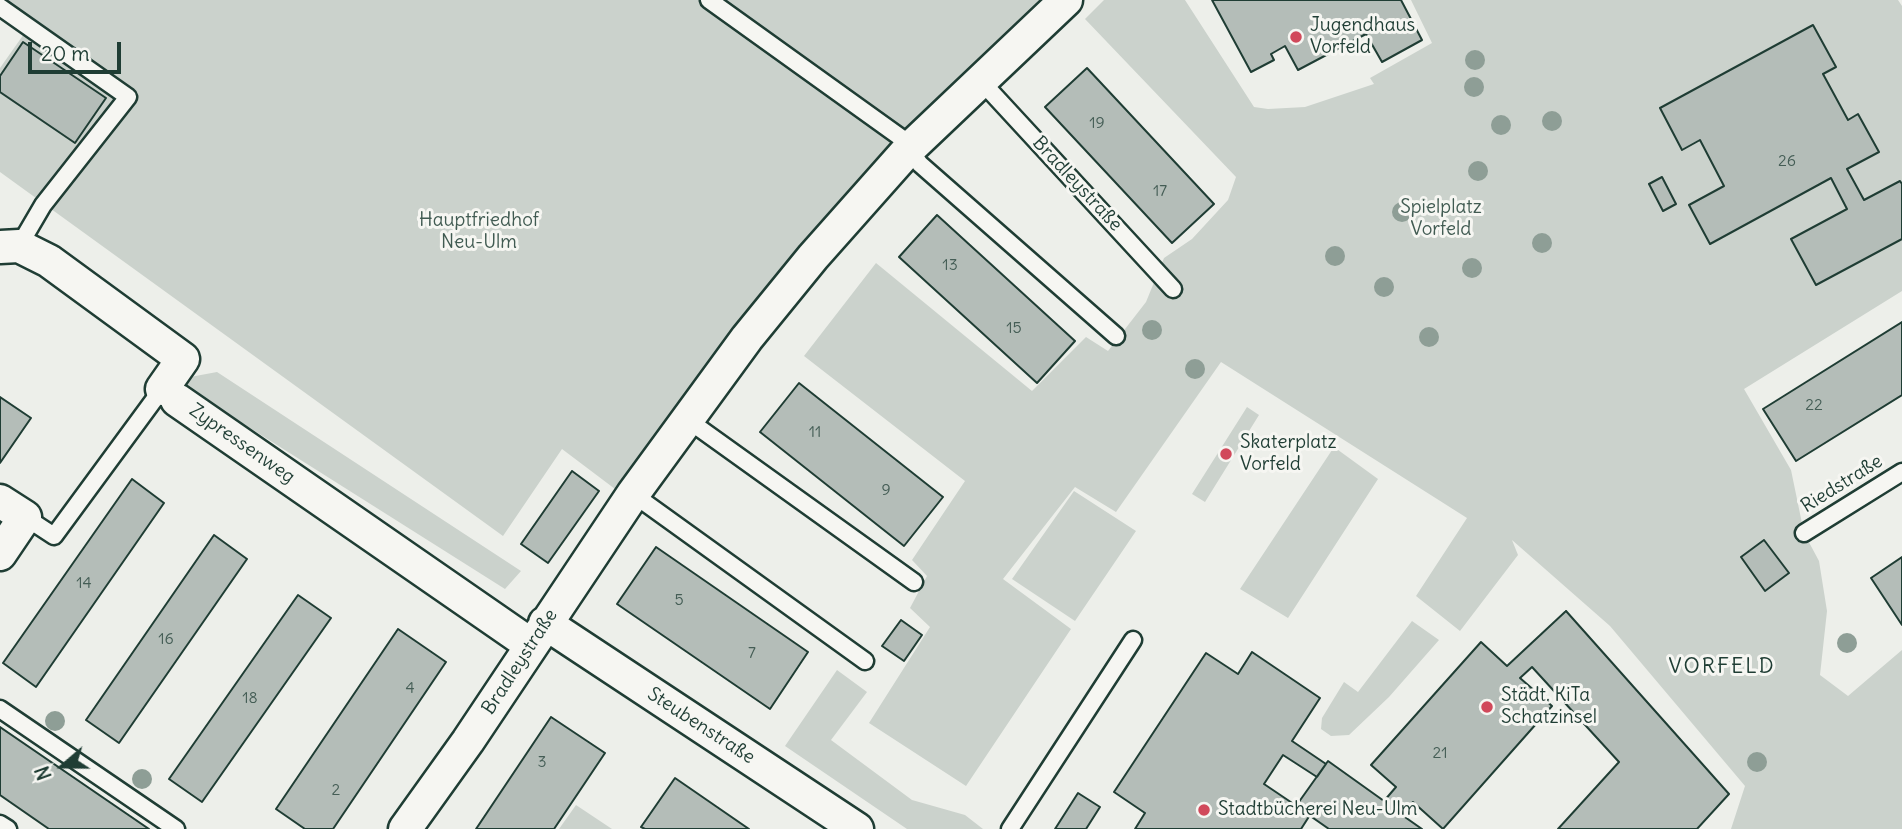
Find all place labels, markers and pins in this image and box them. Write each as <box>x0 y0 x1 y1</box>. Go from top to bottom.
place label: Jugendhaus Vorfeld <box>1310 15 1415 59</box>
marker: Jugendhaus Vorfeld <box>1288 29 1304 45</box>
place label: Skaterplatz Vorfeld <box>1240 432 1337 476</box>
marker: Skaterplatz Vorfeld <box>1218 446 1234 462</box>
place label: Städt. KiTa Schatzinsel <box>1501 685 1597 729</box>
marker: Städt. KiTa Schatzinsel <box>1479 699 1495 715</box>
place label: Stadtbücherei Neu-Ulm <box>1218 799 1417 821</box>
marker: Stadtbücherei Neu-Ulm <box>1196 802 1212 818</box>

